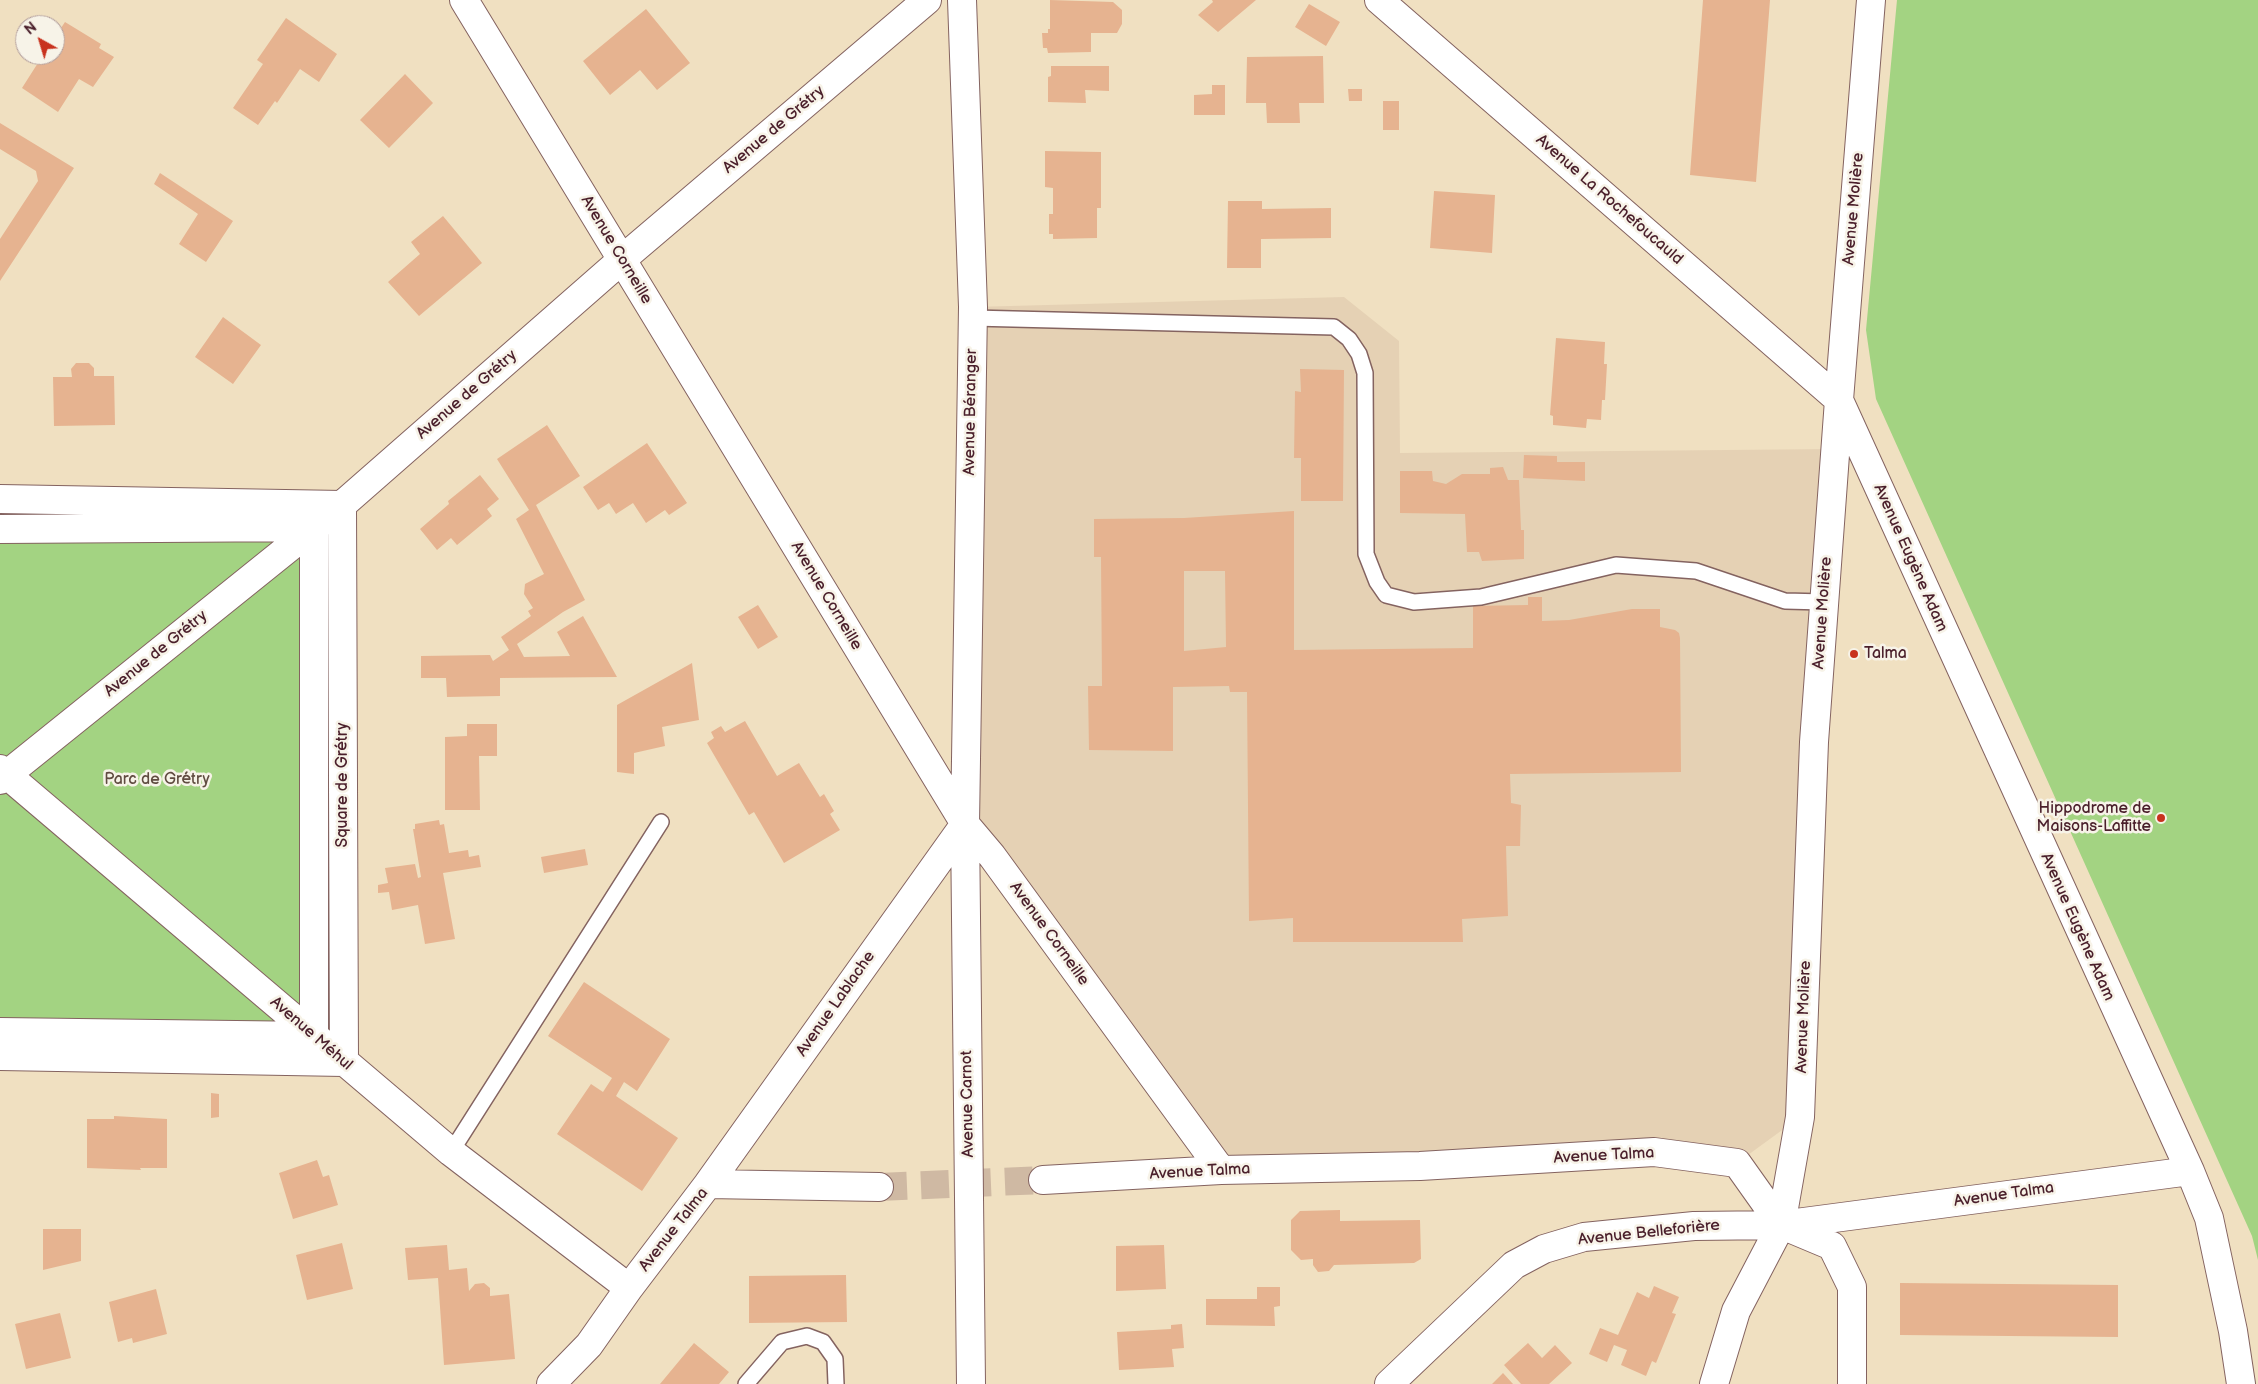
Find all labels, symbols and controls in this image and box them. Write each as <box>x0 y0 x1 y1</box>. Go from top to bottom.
north arrow <box>15 15 65 65</box>
text: N <box>21 19 40 39</box>
street label: Avenue de Grétry <box>719 82 829 178</box>
street label: Avenue La Rochefoucauld <box>1531 131 1687 269</box>
street label: Avenue Molière <box>1840 152 1868 266</box>
street label: Avenue Corneille <box>576 192 656 308</box>
street label: Avenue de Grétry <box>413 346 521 444</box>
street label: Avenue Béranger <box>960 349 982 475</box>
street label: Avenue Eugène Adam <box>1869 481 1951 635</box>
street label: Avenue Corneille <box>786 538 866 654</box>
street label: Avenue Molière <box>1809 556 1837 670</box>
street label: Avenue de Grétry <box>101 607 211 701</box>
place label: Talma <box>1864 644 1907 664</box>
marker: Talma <box>1848 648 1860 660</box>
street label: Square de Grétry <box>333 722 353 848</box>
park label: Parc de Grétry <box>104 770 210 790</box>
place label: Hippodrome de Maisons-Laffitte <box>2037 799 2151 837</box>
marker: Hippodrome de Maisons-Laffitte <box>2155 812 2167 824</box>
street label: Avenue Eugène Adam <box>2036 850 2118 1004</box>
street label: Avenue Corneille <box>1005 879 1093 989</box>
street label: Avenue Lablache <box>793 948 879 1060</box>
street label: Avenue Molière <box>1792 960 1816 1074</box>
street label: Avenue Méhul <box>266 993 356 1075</box>
street label: Avenue Carnot <box>957 1050 979 1158</box>
street label: Avenue Talma <box>1553 1144 1655 1168</box>
street label: Avenue Talma <box>1149 1160 1251 1184</box>
street label: Avenue Talma <box>1953 1178 2055 1212</box>
street label: Avenue Talma <box>635 1184 713 1276</box>
street label: Avenue Belleforière <box>1577 1216 1721 1250</box>

